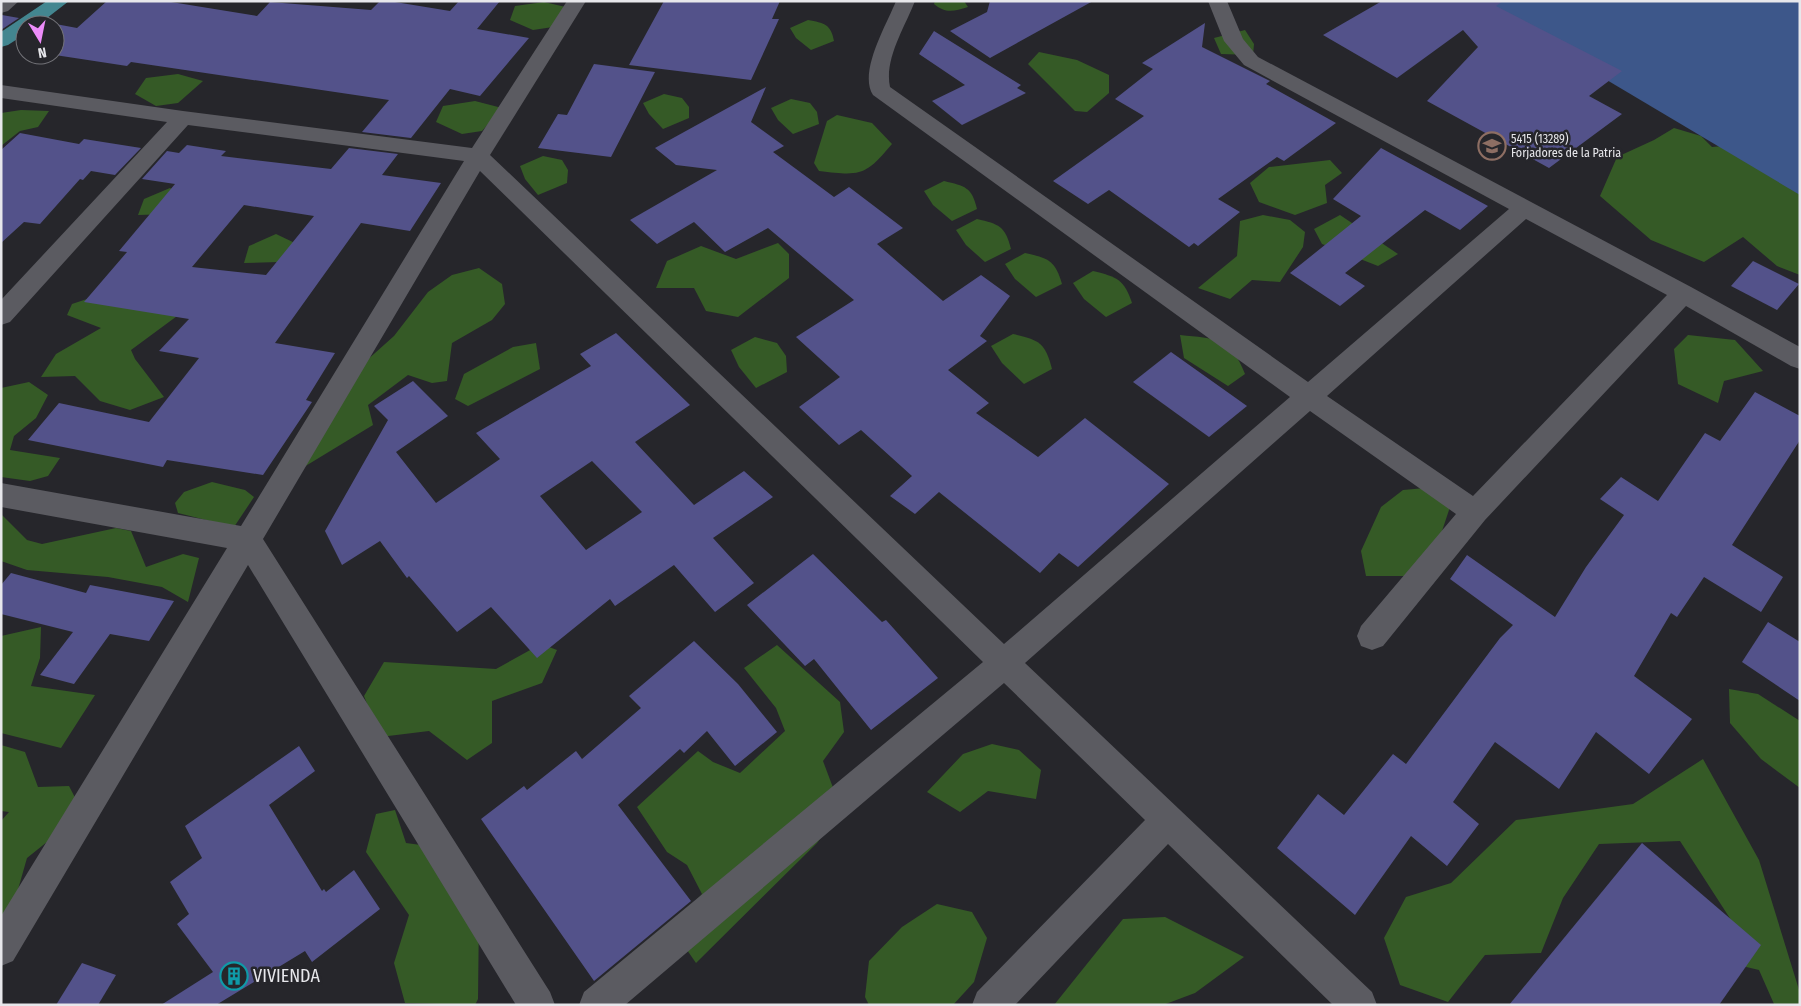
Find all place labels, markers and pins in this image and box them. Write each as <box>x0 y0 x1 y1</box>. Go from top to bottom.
school or university icon: 5415 (13289) Forjadores de la Patria <box>1477 131 1507 161</box>
place label: 5415 (13289) Forjadores de la Patria <box>1511 132 1621 160</box>
building icon: VIVIENDA <box>219 961 249 991</box>
place label: VIVIENDA <box>253 965 320 987</box>

